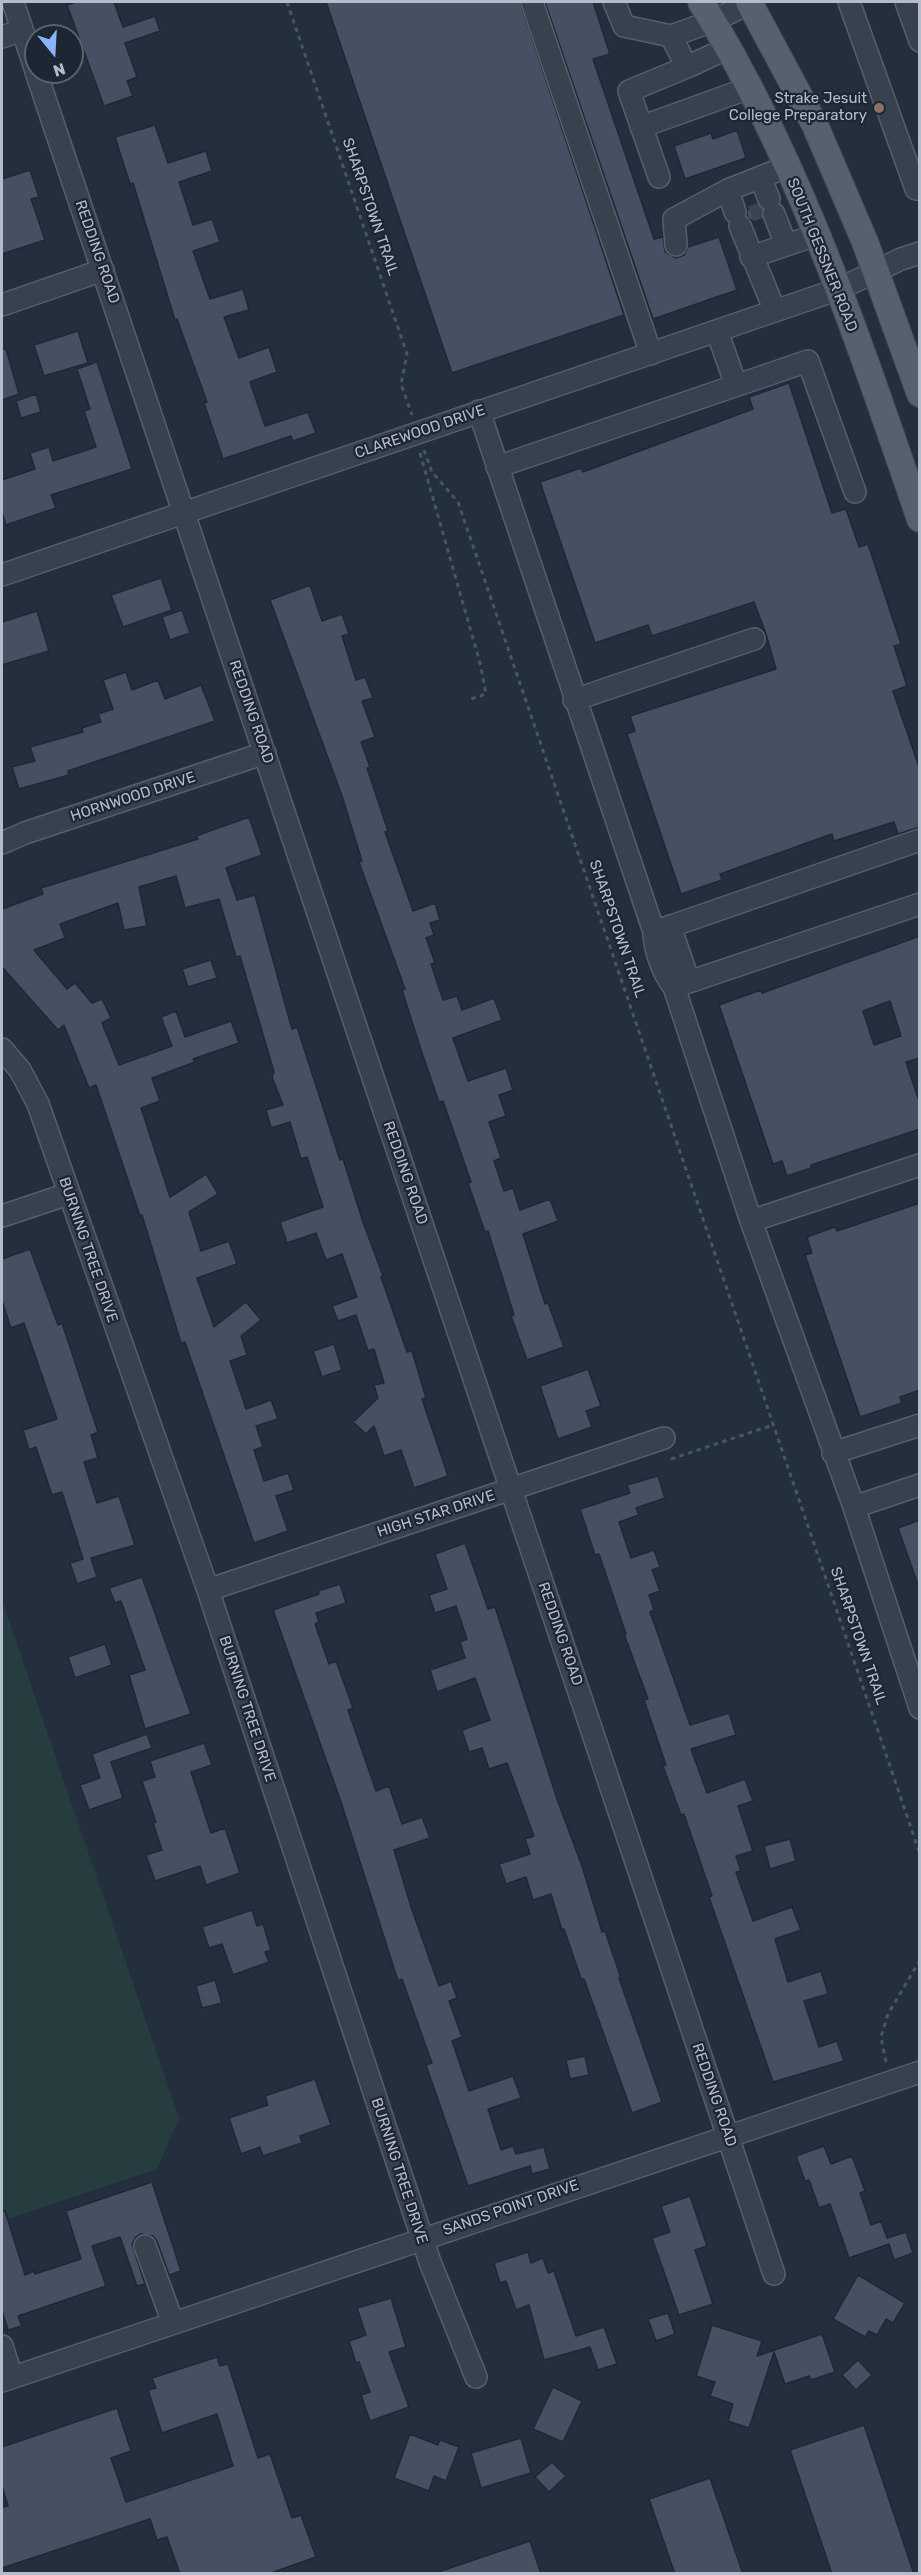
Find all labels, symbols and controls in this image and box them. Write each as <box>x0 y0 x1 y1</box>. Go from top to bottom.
north arrow <box>24 24 84 84</box>
text: N <box>51 59 68 81</box>
place label: Strake Jesuit College Preparatory <box>729 90 867 125</box>
marker: Strake Jesuit College Preparatory <box>872 101 886 115</box>
street label: SHARPSTOWN TRAIL <box>338 136 402 278</box>
street label: SOUTH GESSNER ROAD <box>783 176 861 334</box>
street label: REDDING ROAD <box>71 198 123 306</box>
street label: CLAREWOOD DRIVE <box>352 401 488 463</box>
street label: REDDING ROAD <box>225 658 277 766</box>
street label: HORNWOOD DRIVE <box>68 768 198 826</box>
street label: SHARPSTOWN TRAIL <box>585 858 649 1000</box>
street label: REDDING ROAD <box>379 1119 431 1227</box>
street label: BURNING TREE DRIVE <box>55 1175 121 1325</box>
street label: HIGH STAR DRIVE <box>375 1486 497 1542</box>
street label: SHARPSTOWN TRAIL <box>826 1565 890 1707</box>
street label: REDDING ROAD <box>534 1580 586 1688</box>
street label: BURNING TREE DRIVE <box>215 1634 279 1784</box>
street label: REDDING ROAD <box>688 2041 740 2149</box>
street label: BURNING TREE DRIVE <box>367 2096 431 2246</box>
street label: SANDS POINT DRIVE <box>441 2176 581 2240</box>

